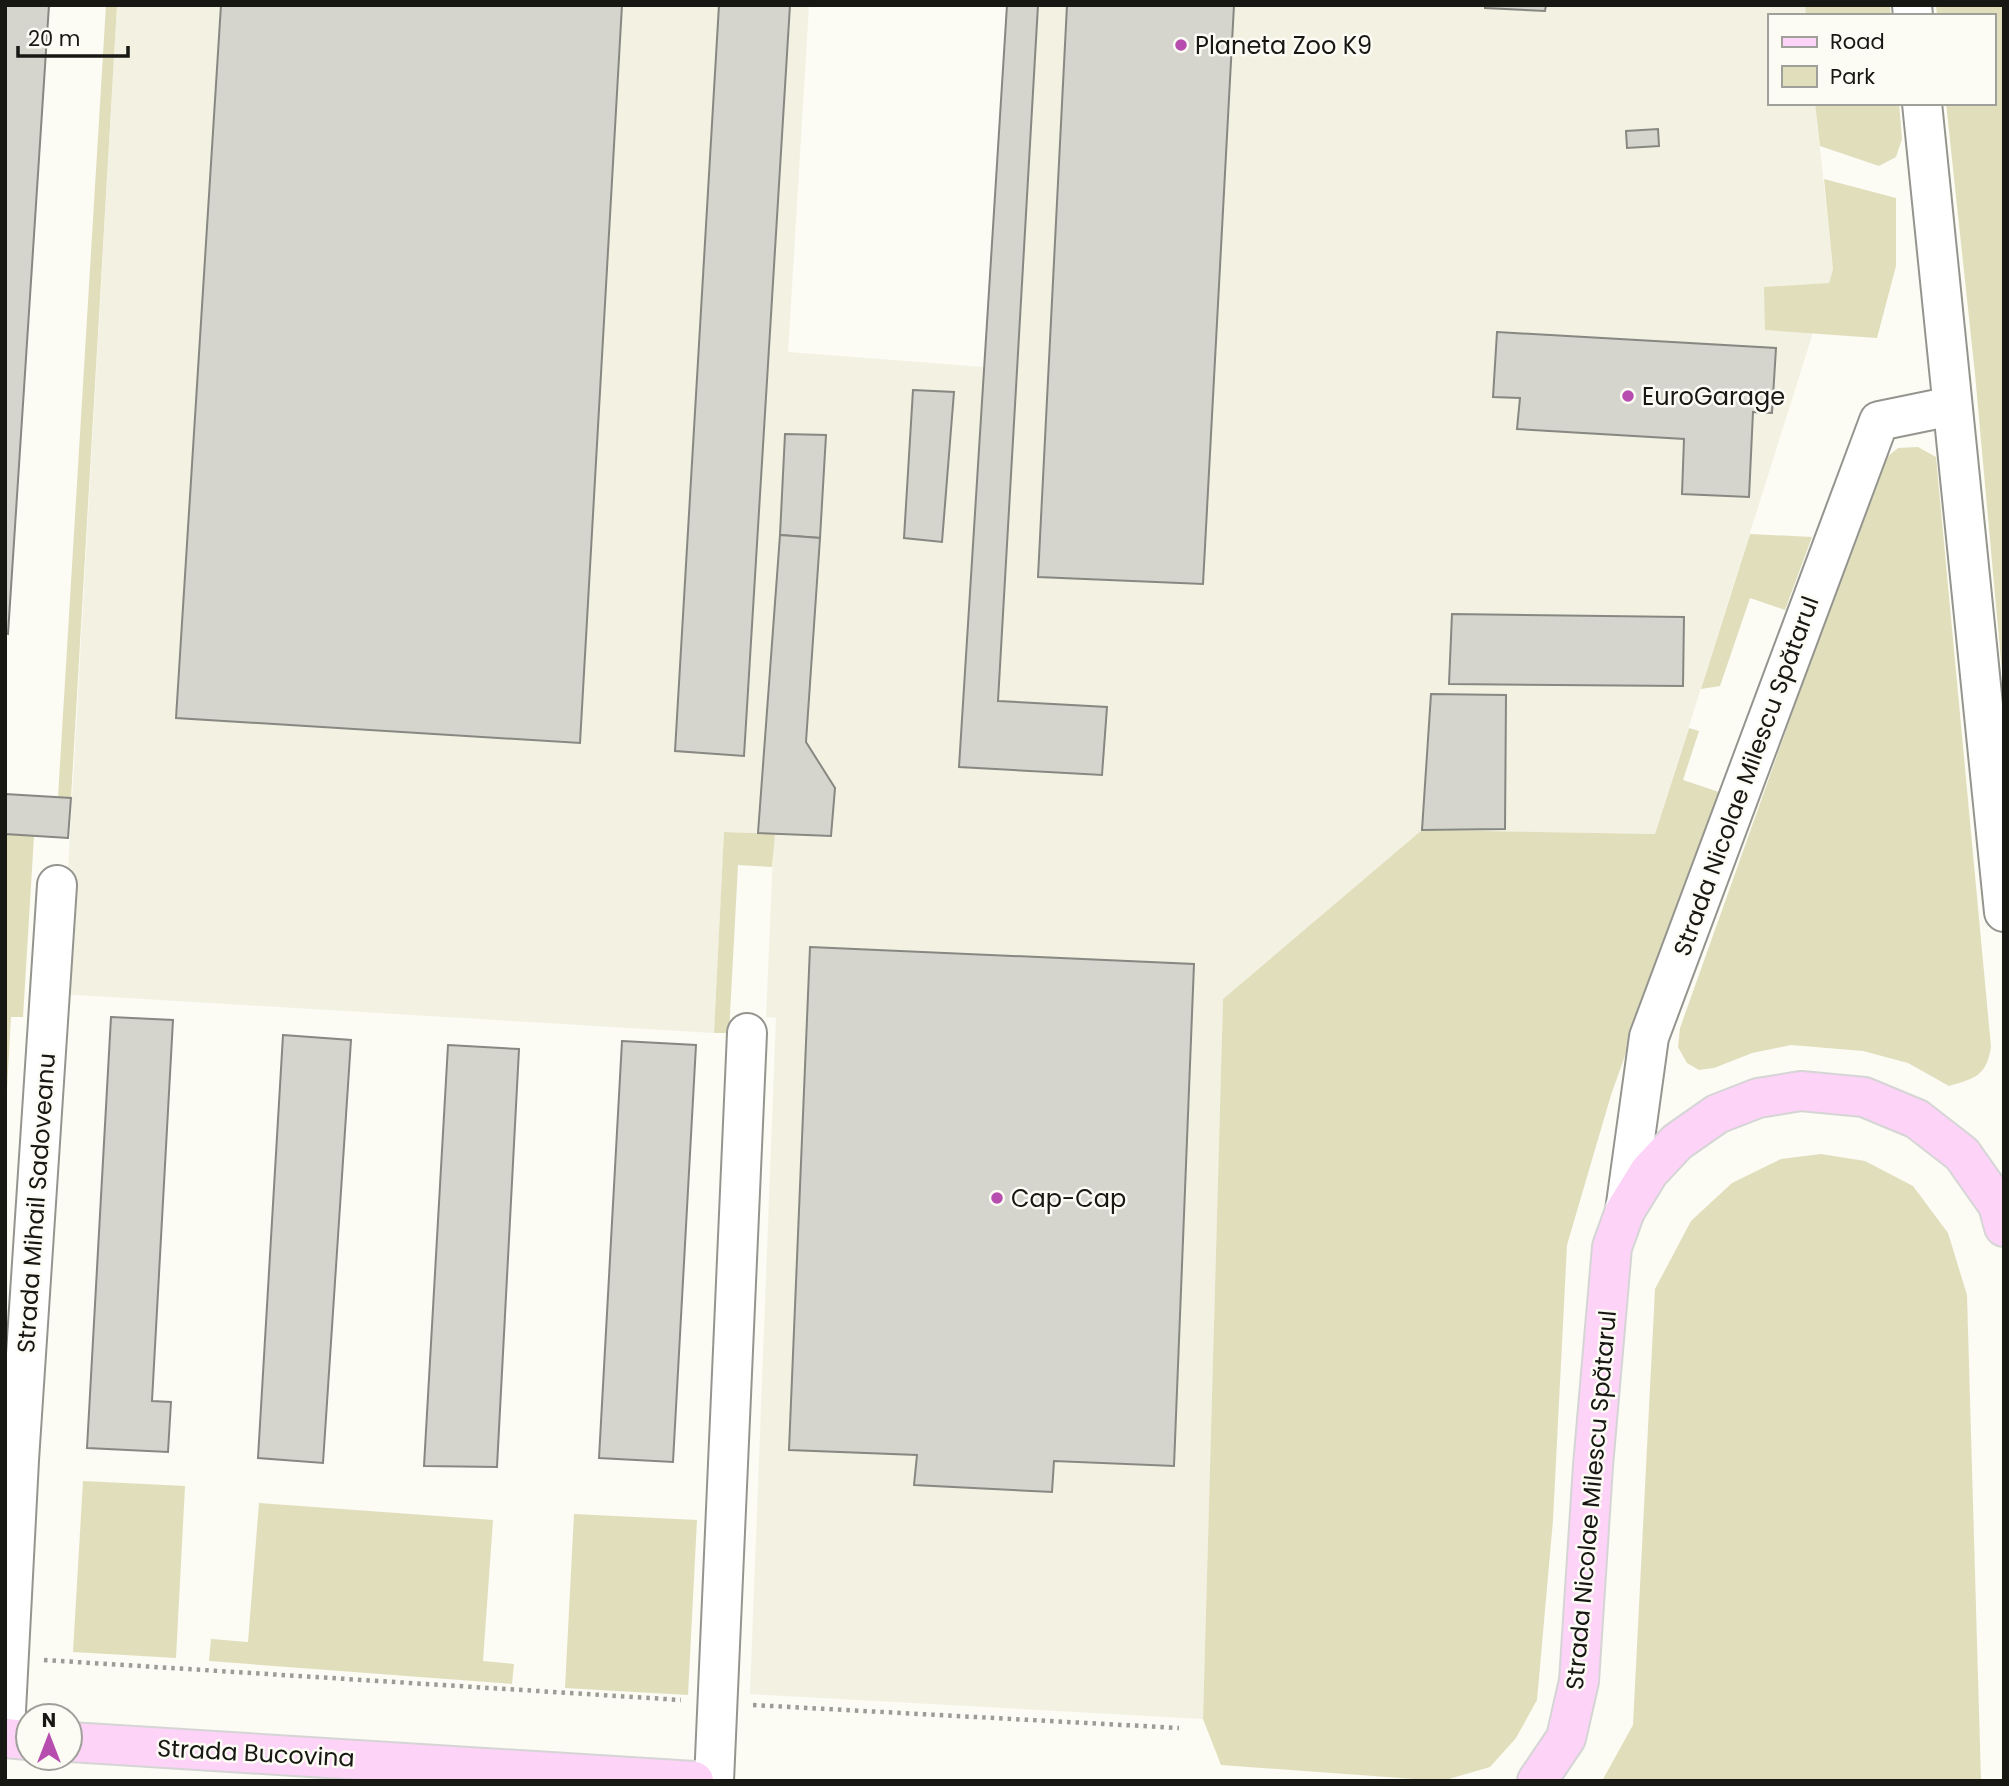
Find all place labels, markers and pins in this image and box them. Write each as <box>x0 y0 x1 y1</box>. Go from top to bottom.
place label: Planeta Zoo K9 <box>1195 29 1372 62</box>
marker: Planeta Zoo K9 <box>1173 37 1189 53</box>
place label: EuroGarage <box>1642 380 1785 413</box>
marker: EuroGarage <box>1620 388 1636 404</box>
place label: Cap-Cap <box>1011 1182 1126 1215</box>
marker: Cap-Cap <box>989 1190 1005 1206</box>

